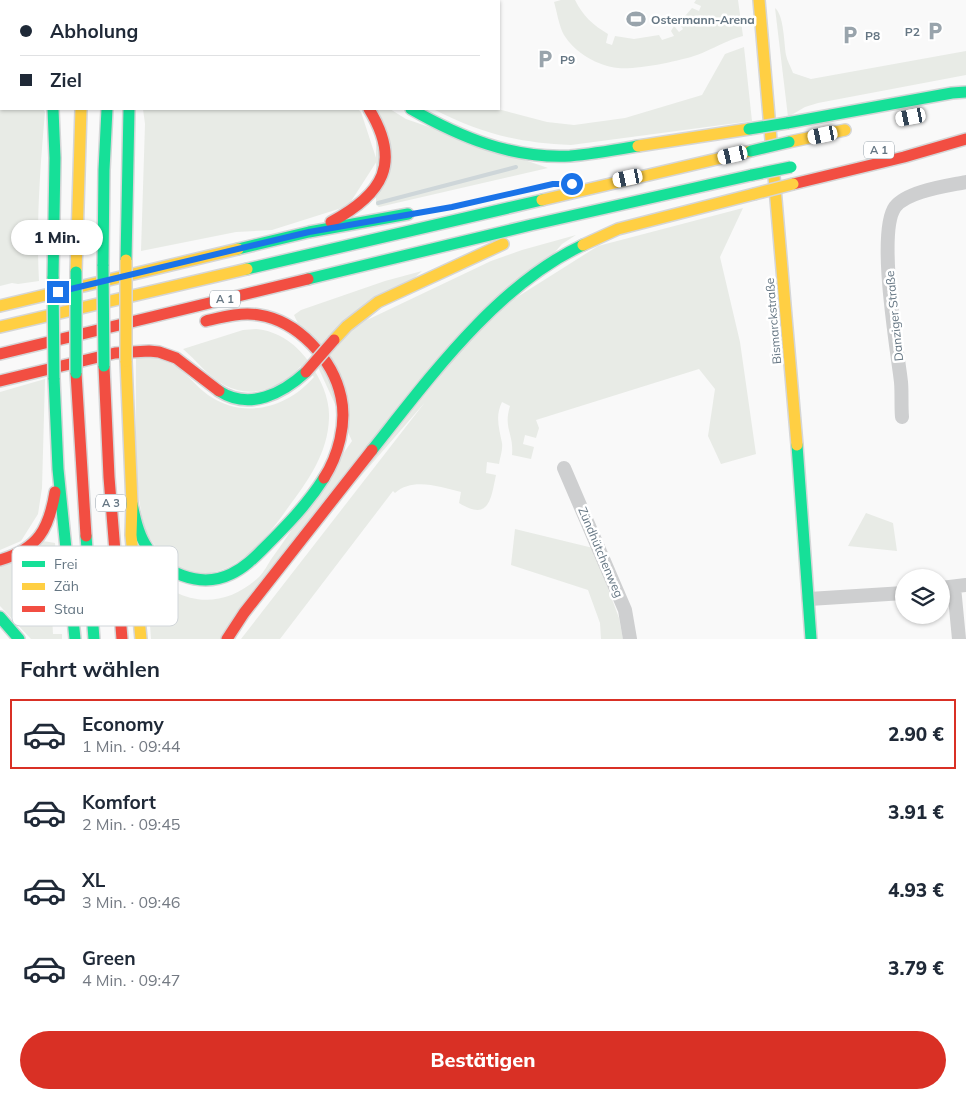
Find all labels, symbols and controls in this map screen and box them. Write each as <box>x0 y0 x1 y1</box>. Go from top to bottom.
sports icon: Ostermann-Arena <box>625 8 647 30</box>
place label: Ostermann-Arena <box>651 12 755 27</box>
text: Abholung <box>50 19 138 43</box>
parking icon: P2 <box>924 20 946 42</box>
parking icon: P8 <box>839 24 861 46</box>
place label: P2 <box>905 24 920 39</box>
place label: P8 <box>865 28 880 43</box>
parking icon: P9 <box>534 48 556 70</box>
place label: P9 <box>560 52 575 67</box>
text: Ziel <box>50 68 82 92</box>
car <box>894 107 927 127</box>
car <box>806 125 839 145</box>
road number: A 1 <box>864 142 894 158</box>
car <box>716 144 749 166</box>
car <box>611 168 644 188</box>
route start <box>561 173 583 195</box>
callout: 1 Min. <box>12 220 104 254</box>
text: 1 Min. <box>34 227 80 247</box>
street label: Danziger Straße <box>882 270 906 362</box>
street label: Bismarckstraße <box>762 277 784 365</box>
route end <box>47 281 69 303</box>
road number: A 1 <box>210 290 240 308</box>
road number: A 3 <box>96 494 126 512</box>
street label: Zündhütchenweg <box>575 504 627 600</box>
legend <box>12 546 178 626</box>
text: Frei <box>54 555 78 573</box>
map controls <box>895 569 950 624</box>
button: layers <box>895 569 950 624</box>
text: Zäh <box>54 577 79 595</box>
text: Stau <box>54 600 84 618</box>
text: Fahrt wählen <box>20 655 160 683</box>
icon: car <box>22 712 67 757</box>
text: Economy <box>82 712 164 736</box>
text: 2.90 € <box>888 722 944 746</box>
text: 1 Min. · 09:44 <box>82 736 180 756</box>
icon: car <box>22 790 67 835</box>
text: Komfort <box>82 790 156 814</box>
text: 3.91 € <box>888 800 944 824</box>
text: 2 Min. · 09:45 <box>82 814 180 834</box>
icon: car <box>22 868 67 913</box>
text: XL <box>82 868 105 892</box>
text: 4.93 € <box>888 878 944 902</box>
text: 3 Min. · 09:46 <box>82 892 180 912</box>
icon: car <box>22 946 67 991</box>
text: Green <box>82 946 136 970</box>
text: 3.79 € <box>888 956 944 980</box>
text: 4 Min. · 09:47 <box>82 970 180 990</box>
button: Bestätigen <box>20 1031 946 1089</box>

